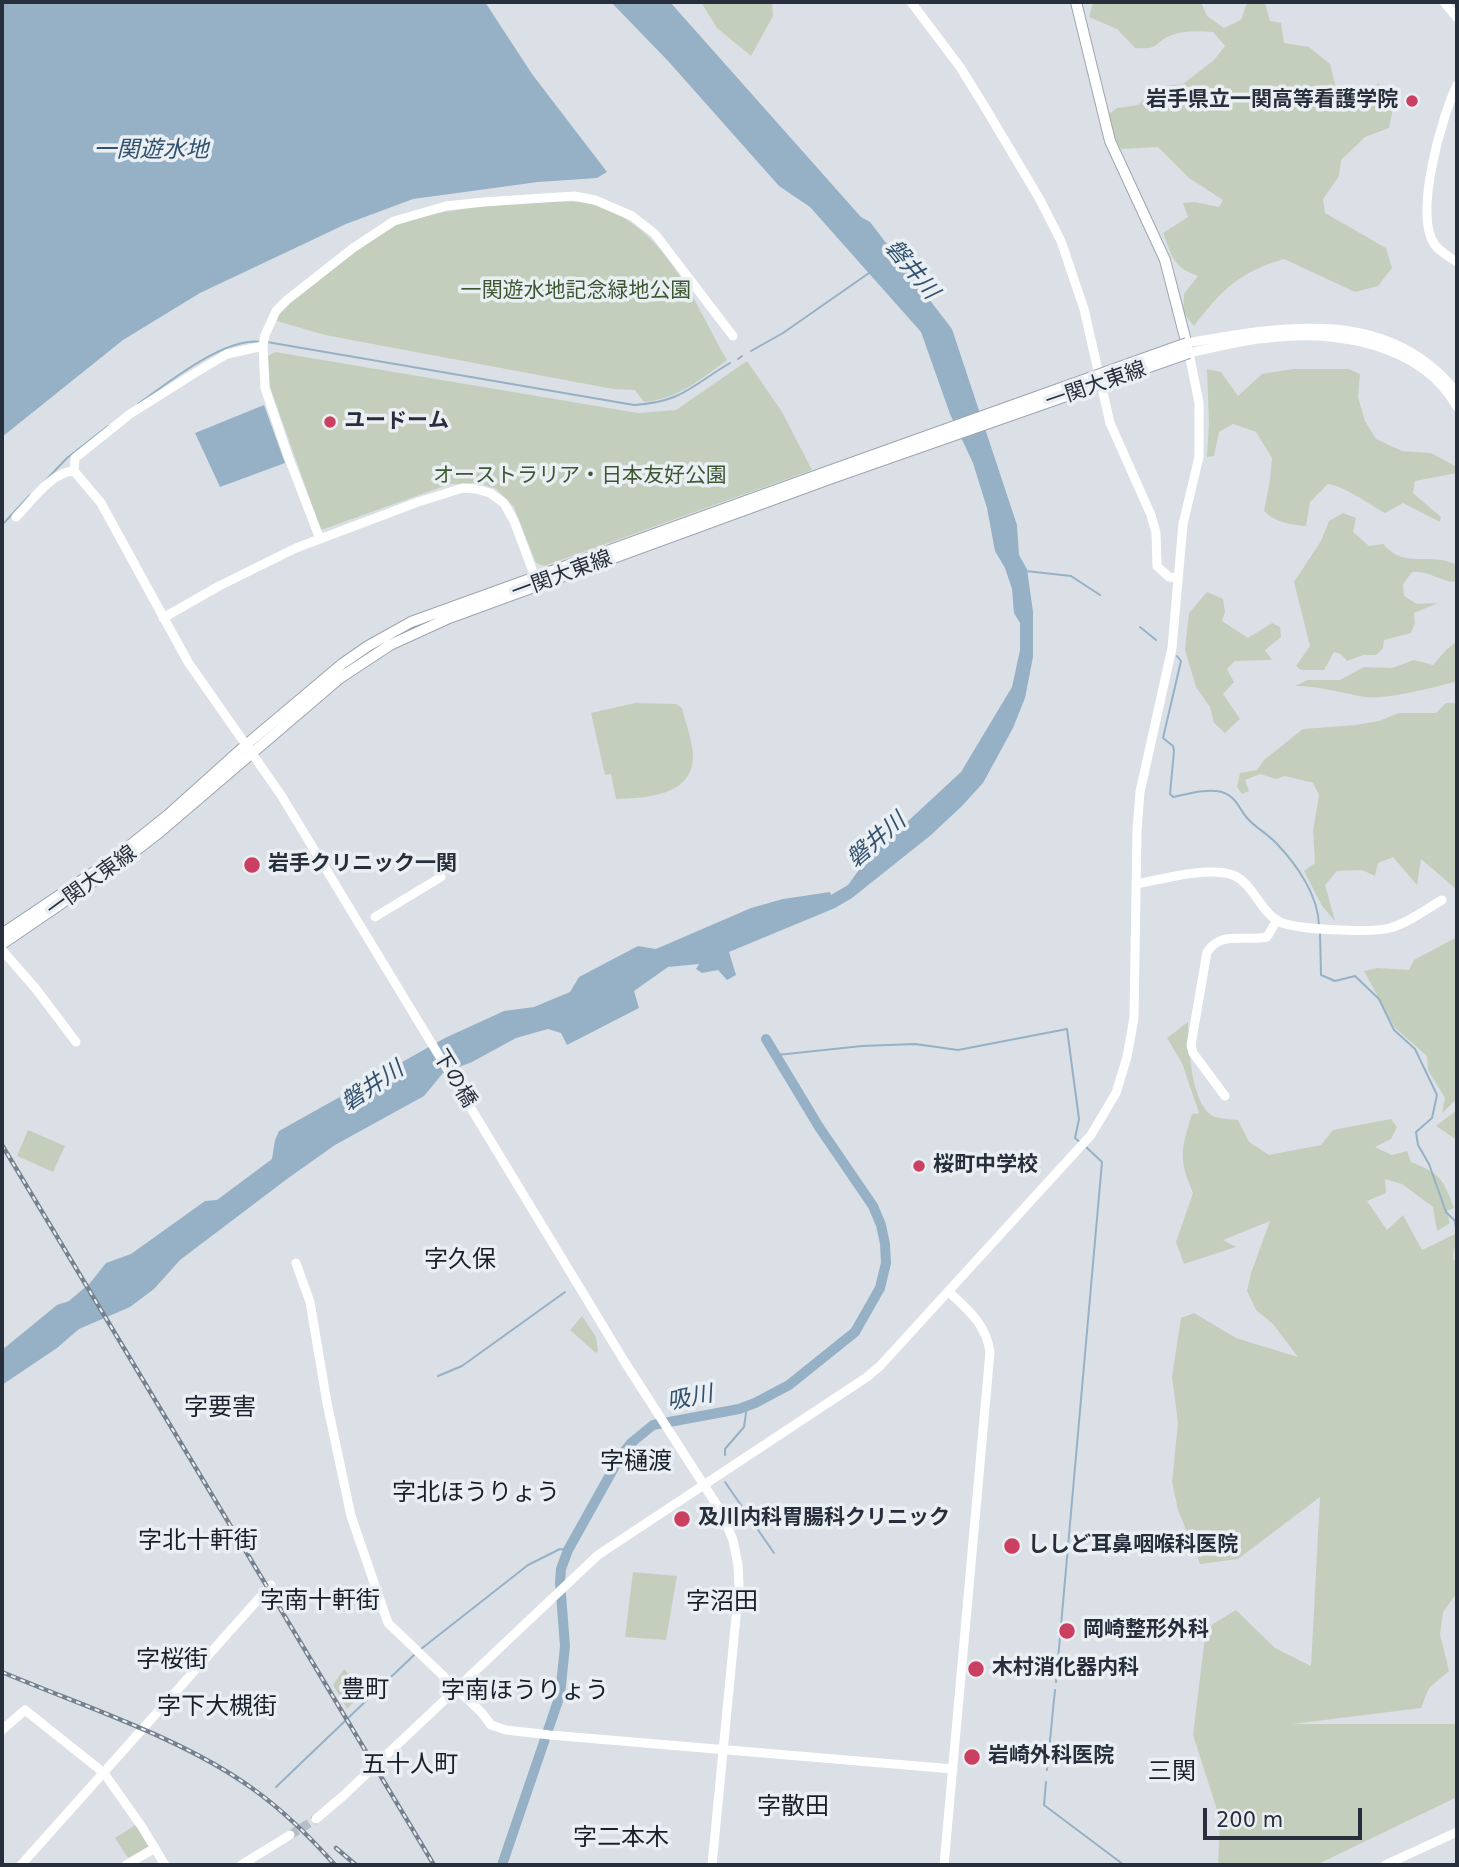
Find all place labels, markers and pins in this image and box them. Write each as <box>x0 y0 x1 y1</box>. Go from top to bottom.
place label: 岩手県立一関高等看護学院 <box>1146 88 1398 114</box>
marker: 岩手県立一関高等看護学院 <box>1404 93 1420 109</box>
place label: ユードーム <box>344 409 449 435</box>
marker: ユードーム <box>322 414 338 430</box>
place label: 岩手クリニック一関 <box>268 852 457 878</box>
marker: 岩手クリニック一関 <box>242 855 262 875</box>
place label: 桜町中学校 <box>933 1153 1038 1179</box>
marker: 桜町中学校 <box>911 1158 927 1174</box>
place label: 及川内科胃腸科クリニック <box>698 1506 950 1532</box>
marker: 及川内科胃腸科クリニック <box>672 1509 692 1529</box>
place label: ししど耳鼻咽喉科医院 <box>1028 1533 1238 1559</box>
marker: ししど耳鼻咽喉科医院 <box>1002 1536 1022 1556</box>
place label: 岡崎整形外科 <box>1083 1618 1209 1644</box>
marker: 岡崎整形外科 <box>1057 1621 1077 1641</box>
place label: 木村消化器内科 <box>992 1656 1139 1682</box>
marker: 木村消化器内科 <box>966 1659 986 1679</box>
place label: 岩崎外科医院 <box>988 1744 1114 1770</box>
marker: 岩崎外科医院 <box>962 1747 982 1767</box>

